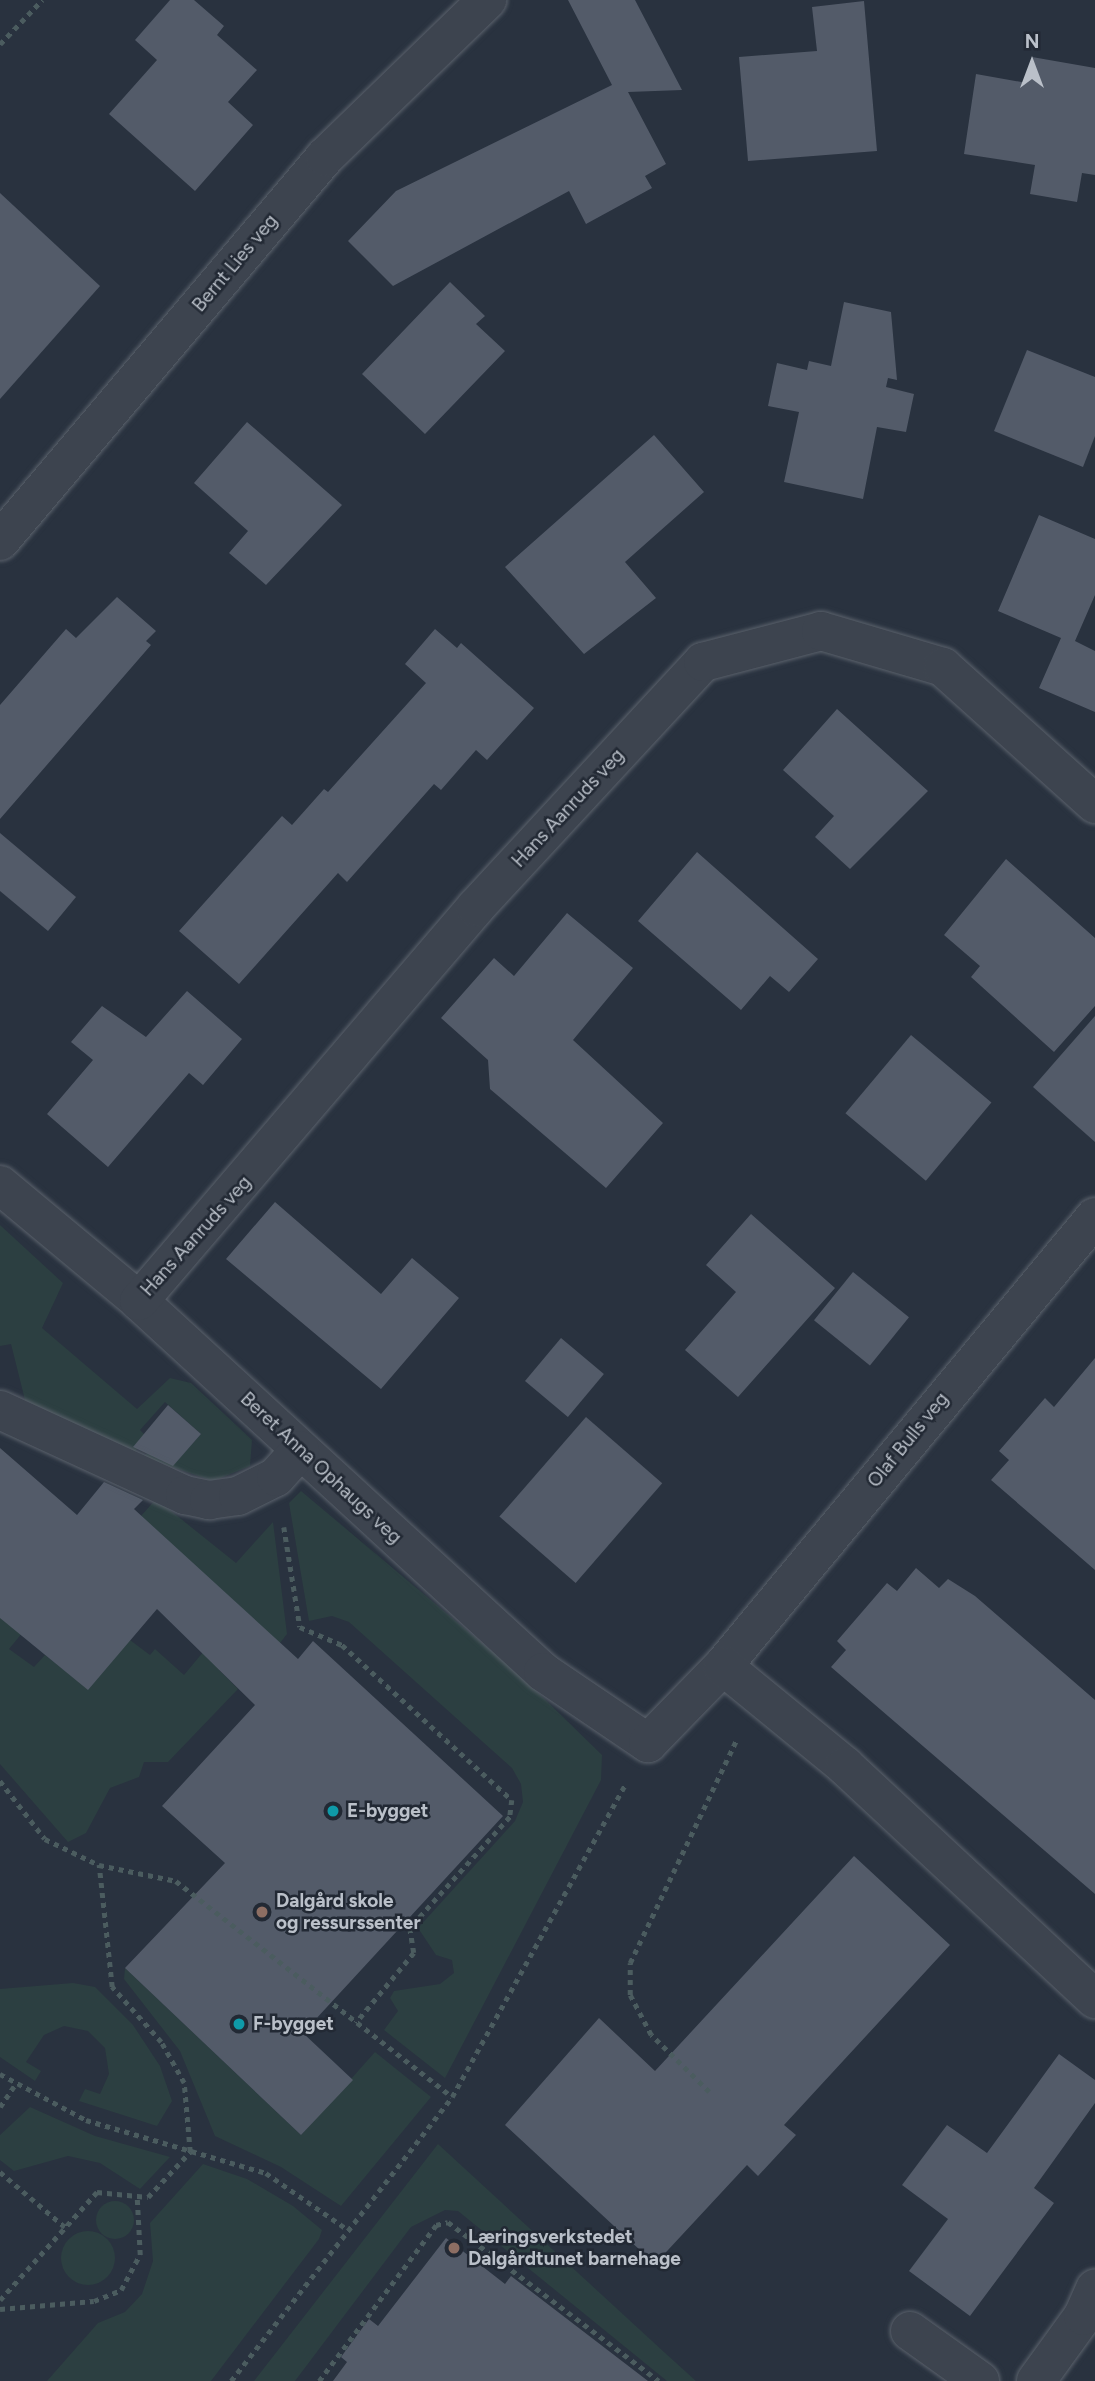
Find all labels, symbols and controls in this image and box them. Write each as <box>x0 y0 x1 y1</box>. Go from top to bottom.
north arrow <box>997 28 1067 98</box>
text: N <box>1025 30 1039 53</box>
street label: Bernt Lies veg <box>188 210 282 316</box>
street label: Hans Aanruds veg <box>507 744 629 872</box>
street label: Hans Aanruds veg <box>136 1171 256 1301</box>
street label: Beret Anna Ophaugs veg <box>236 1387 406 1549</box>
street label: Olaf Bulls veg <box>863 1388 953 1492</box>
place label: E-bygget <box>347 1800 428 1822</box>
marker: E-bygget <box>325 1803 341 1819</box>
place label: Dalgård skole og ressurssenter <box>276 1890 421 1934</box>
marker: Dalgård skole og ressurssenter <box>254 1904 270 1920</box>
place label: F-bygget <box>253 2013 334 2035</box>
marker: F-bygget <box>231 2016 247 2032</box>
place label: Læringsverkstedet Dalgårdtunet barnehage <box>468 2226 681 2270</box>
marker: Læringsverkstedet Dalgårdtunet barnehage <box>446 2240 462 2256</box>

